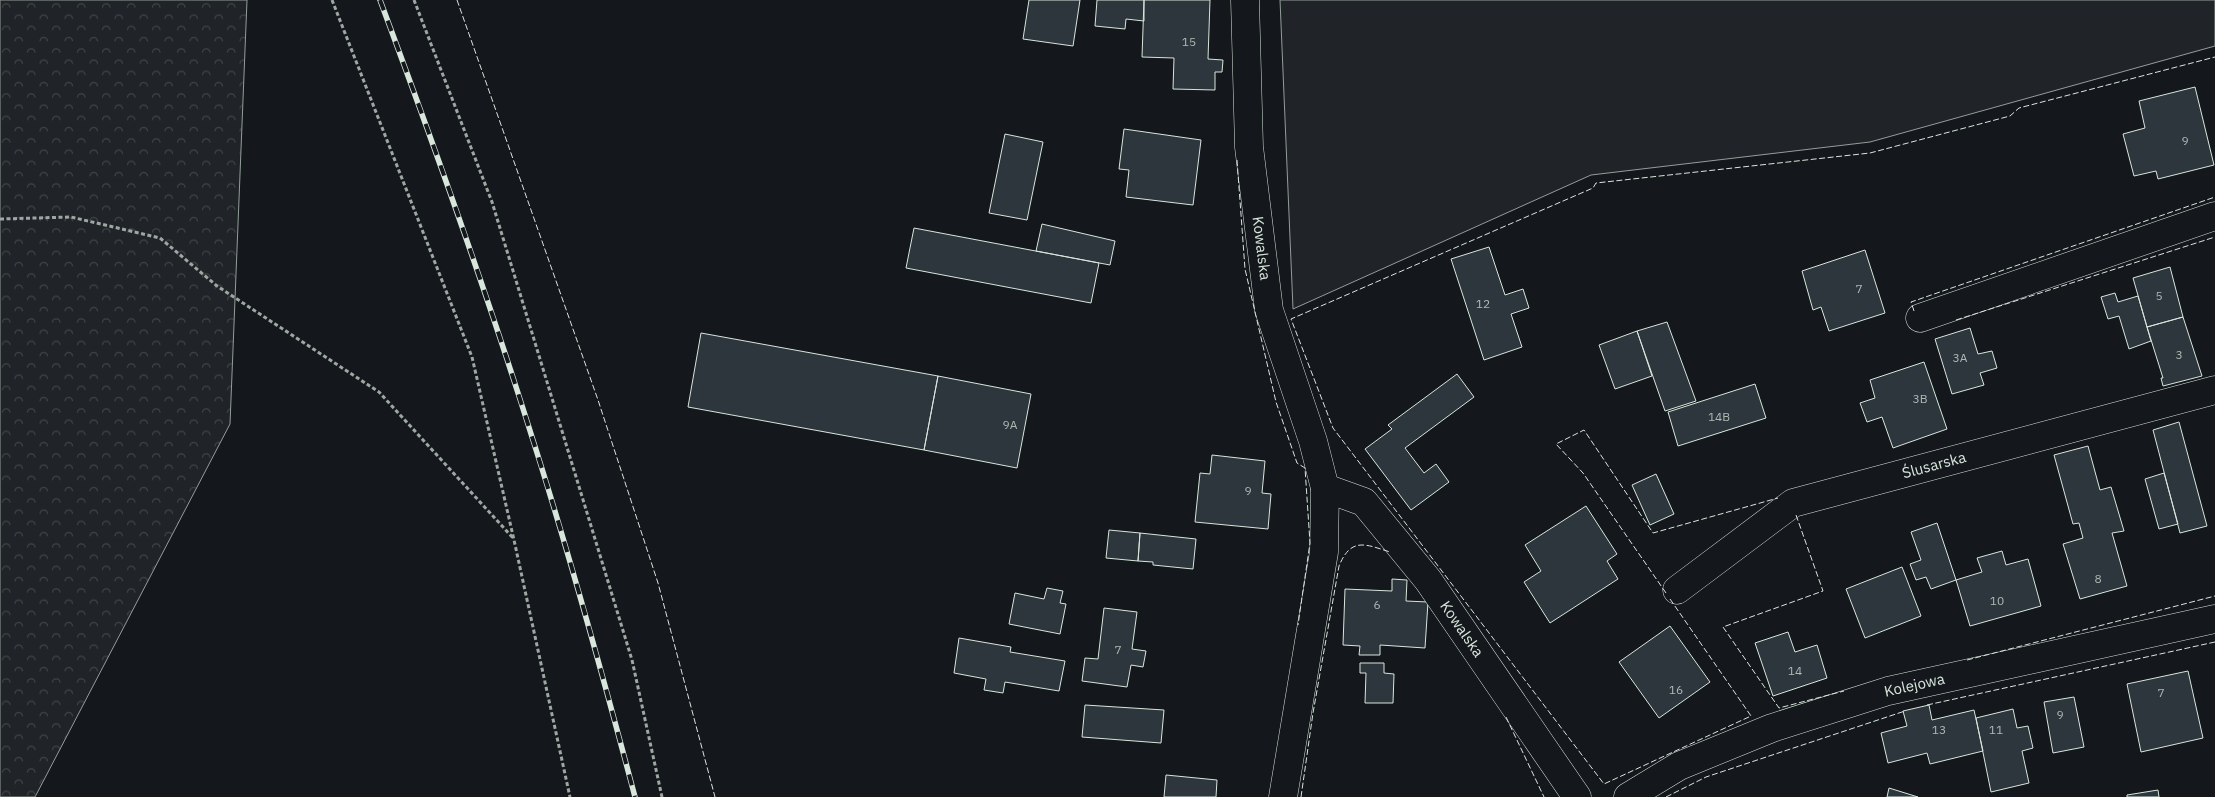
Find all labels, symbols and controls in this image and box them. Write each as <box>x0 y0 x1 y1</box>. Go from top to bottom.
house number: 15 <box>1182 34 1196 49</box>
house number: 9 <box>2181 133 2189 148</box>
street label: Kowalska <box>1249 215 1275 281</box>
house number: 7 <box>1855 281 1863 296</box>
house number: 5 <box>2155 288 2163 303</box>
house number: 12 <box>1476 296 1490 311</box>
house number: 3 <box>2175 347 2183 362</box>
house number: 3A <box>1953 350 1968 365</box>
house number: 3B <box>1912 391 1928 406</box>
house number: 14B <box>1708 409 1730 424</box>
house number: 9A <box>1003 417 1018 432</box>
street label: Ślusarska <box>1900 447 1968 482</box>
house number: 9 <box>1244 483 1252 498</box>
house number: 8 <box>2094 571 2102 586</box>
house number: 10 <box>1990 593 2004 608</box>
house number: 6 <box>1373 597 1381 612</box>
street label: Kowalska <box>1436 597 1488 661</box>
house number: 7 <box>1114 642 1122 657</box>
house number: 14 <box>1788 663 1802 678</box>
street label: Kolejowa <box>1882 669 1946 701</box>
house number: 16 <box>1669 682 1683 697</box>
house number: 7 <box>2157 685 2165 700</box>
house number: 9 <box>2056 707 2064 722</box>
house number: 13 <box>1932 722 1946 737</box>
house number: 11 <box>1989 722 2003 737</box>

